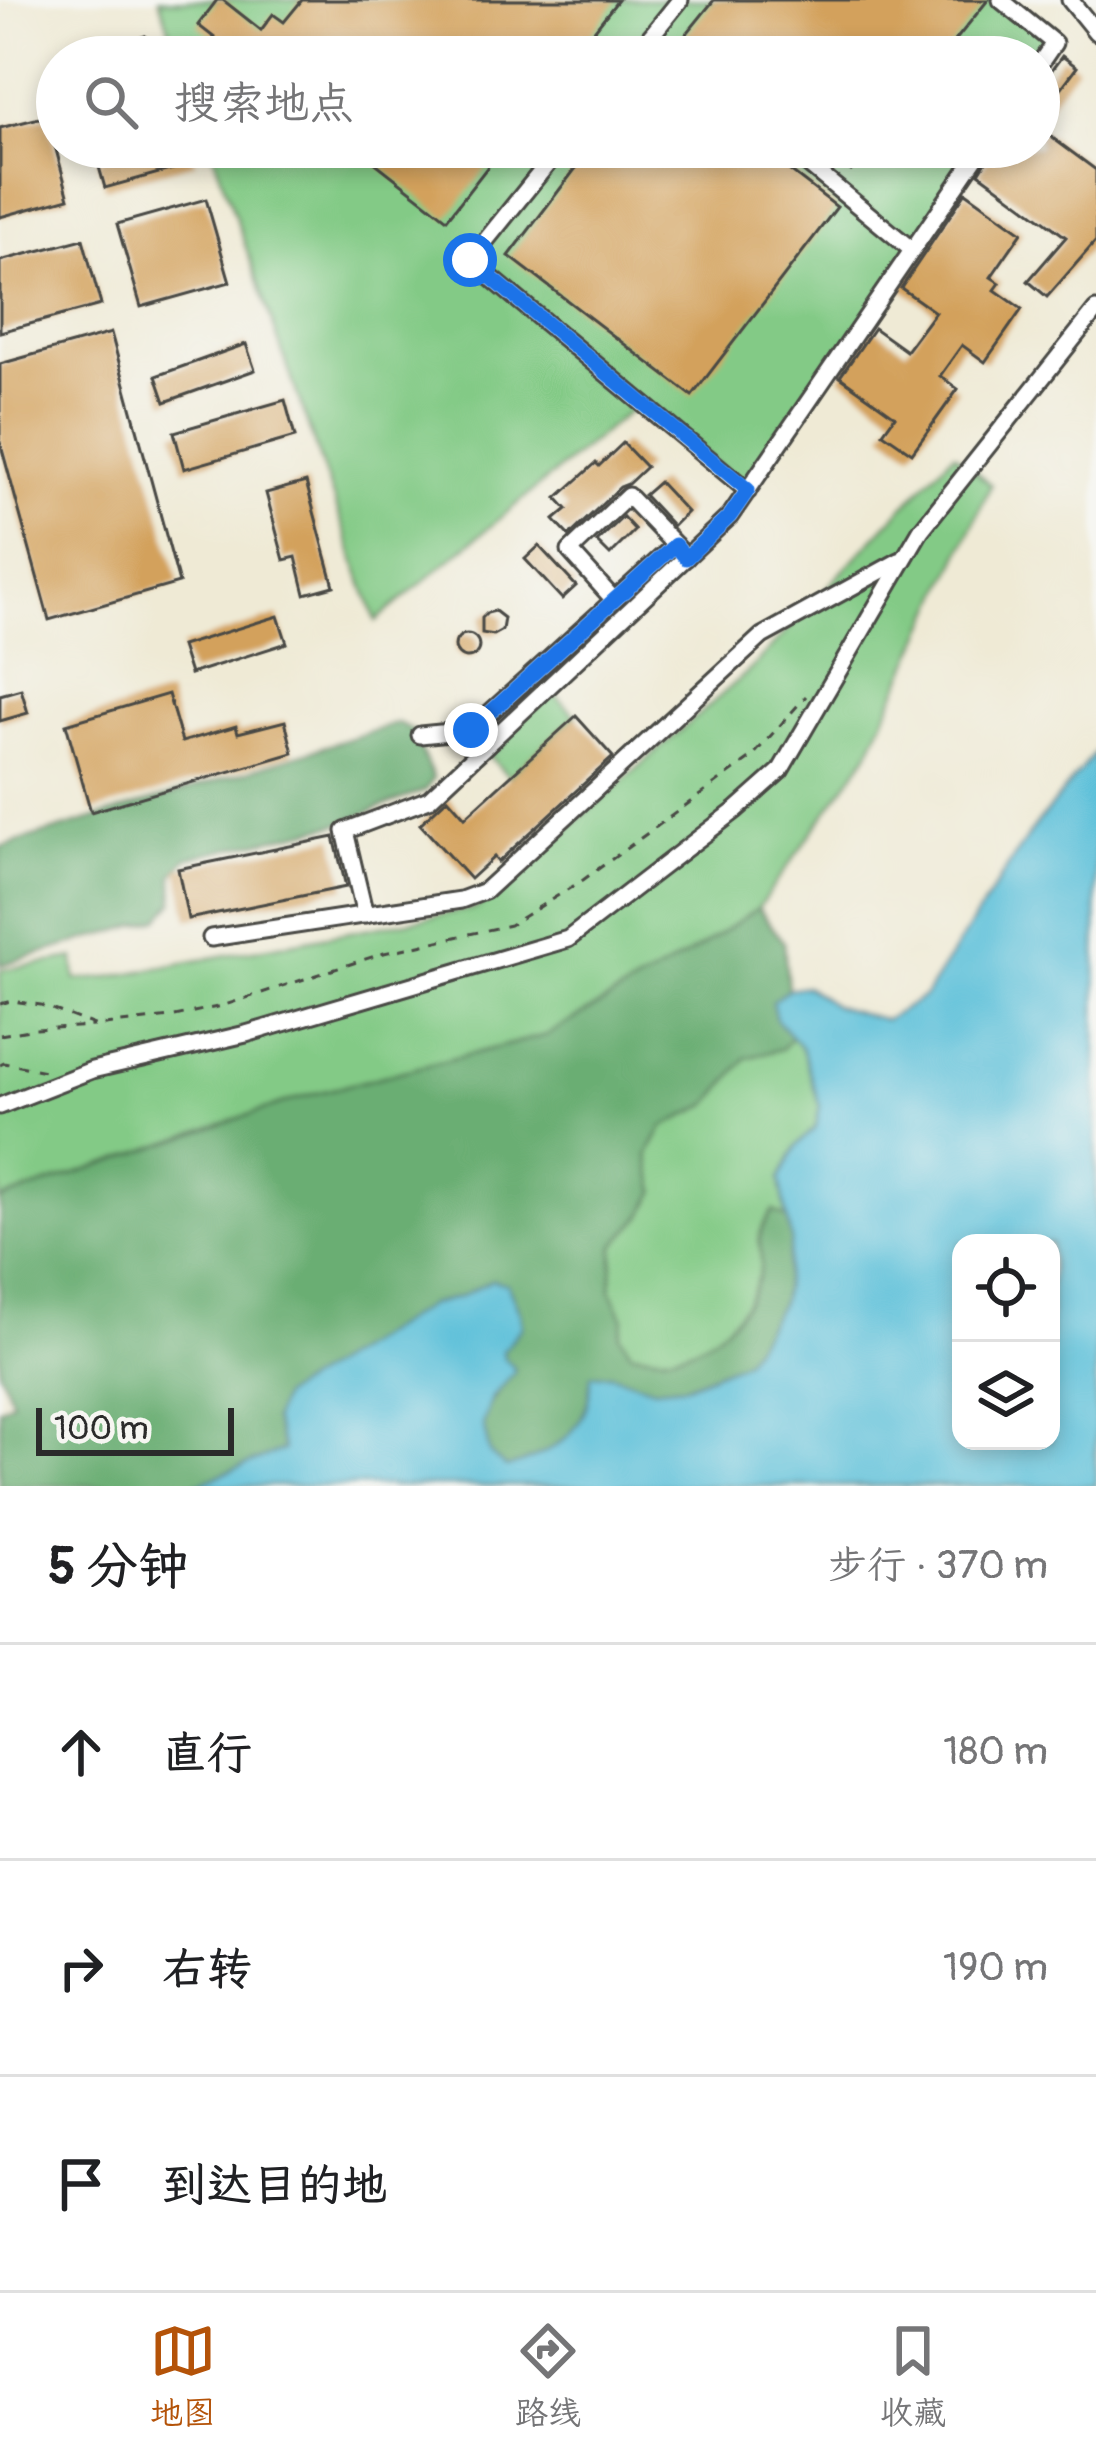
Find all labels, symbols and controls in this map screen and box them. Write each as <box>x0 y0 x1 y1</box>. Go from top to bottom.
search box <box>36 36 1060 168</box>
icon: search <box>78 69 144 135</box>
text: 搜索地点 <box>174 76 354 132</box>
route start <box>443 233 497 287</box>
route end <box>444 703 498 757</box>
map controls <box>952 1234 1060 1450</box>
button: locate <box>952 1234 1060 1342</box>
button: layers <box>952 1342 1060 1450</box>
scale bar <box>36 1402 234 1455</box>
text: 100 m <box>54 1408 148 1449</box>
text: 5 分钟 <box>48 1535 189 1599</box>
text: 步行 · 370 m <box>828 1541 1048 1590</box>
icon: ahead <box>48 1719 114 1785</box>
text: 直行 <box>162 1726 252 1782</box>
text: 180 m <box>943 1727 1048 1776</box>
icon: right <box>48 1935 114 2001</box>
text: 右转 <box>162 1942 252 1998</box>
text: 190 m <box>943 1943 1048 1992</box>
icon: arrive <box>48 2151 114 2217</box>
text: 到达目的地 <box>162 2158 387 2214</box>
tab: 地图 <box>150 2318 216 2434</box>
tab: 路线 <box>515 2318 581 2434</box>
tab: 收藏 <box>880 2318 946 2434</box>

